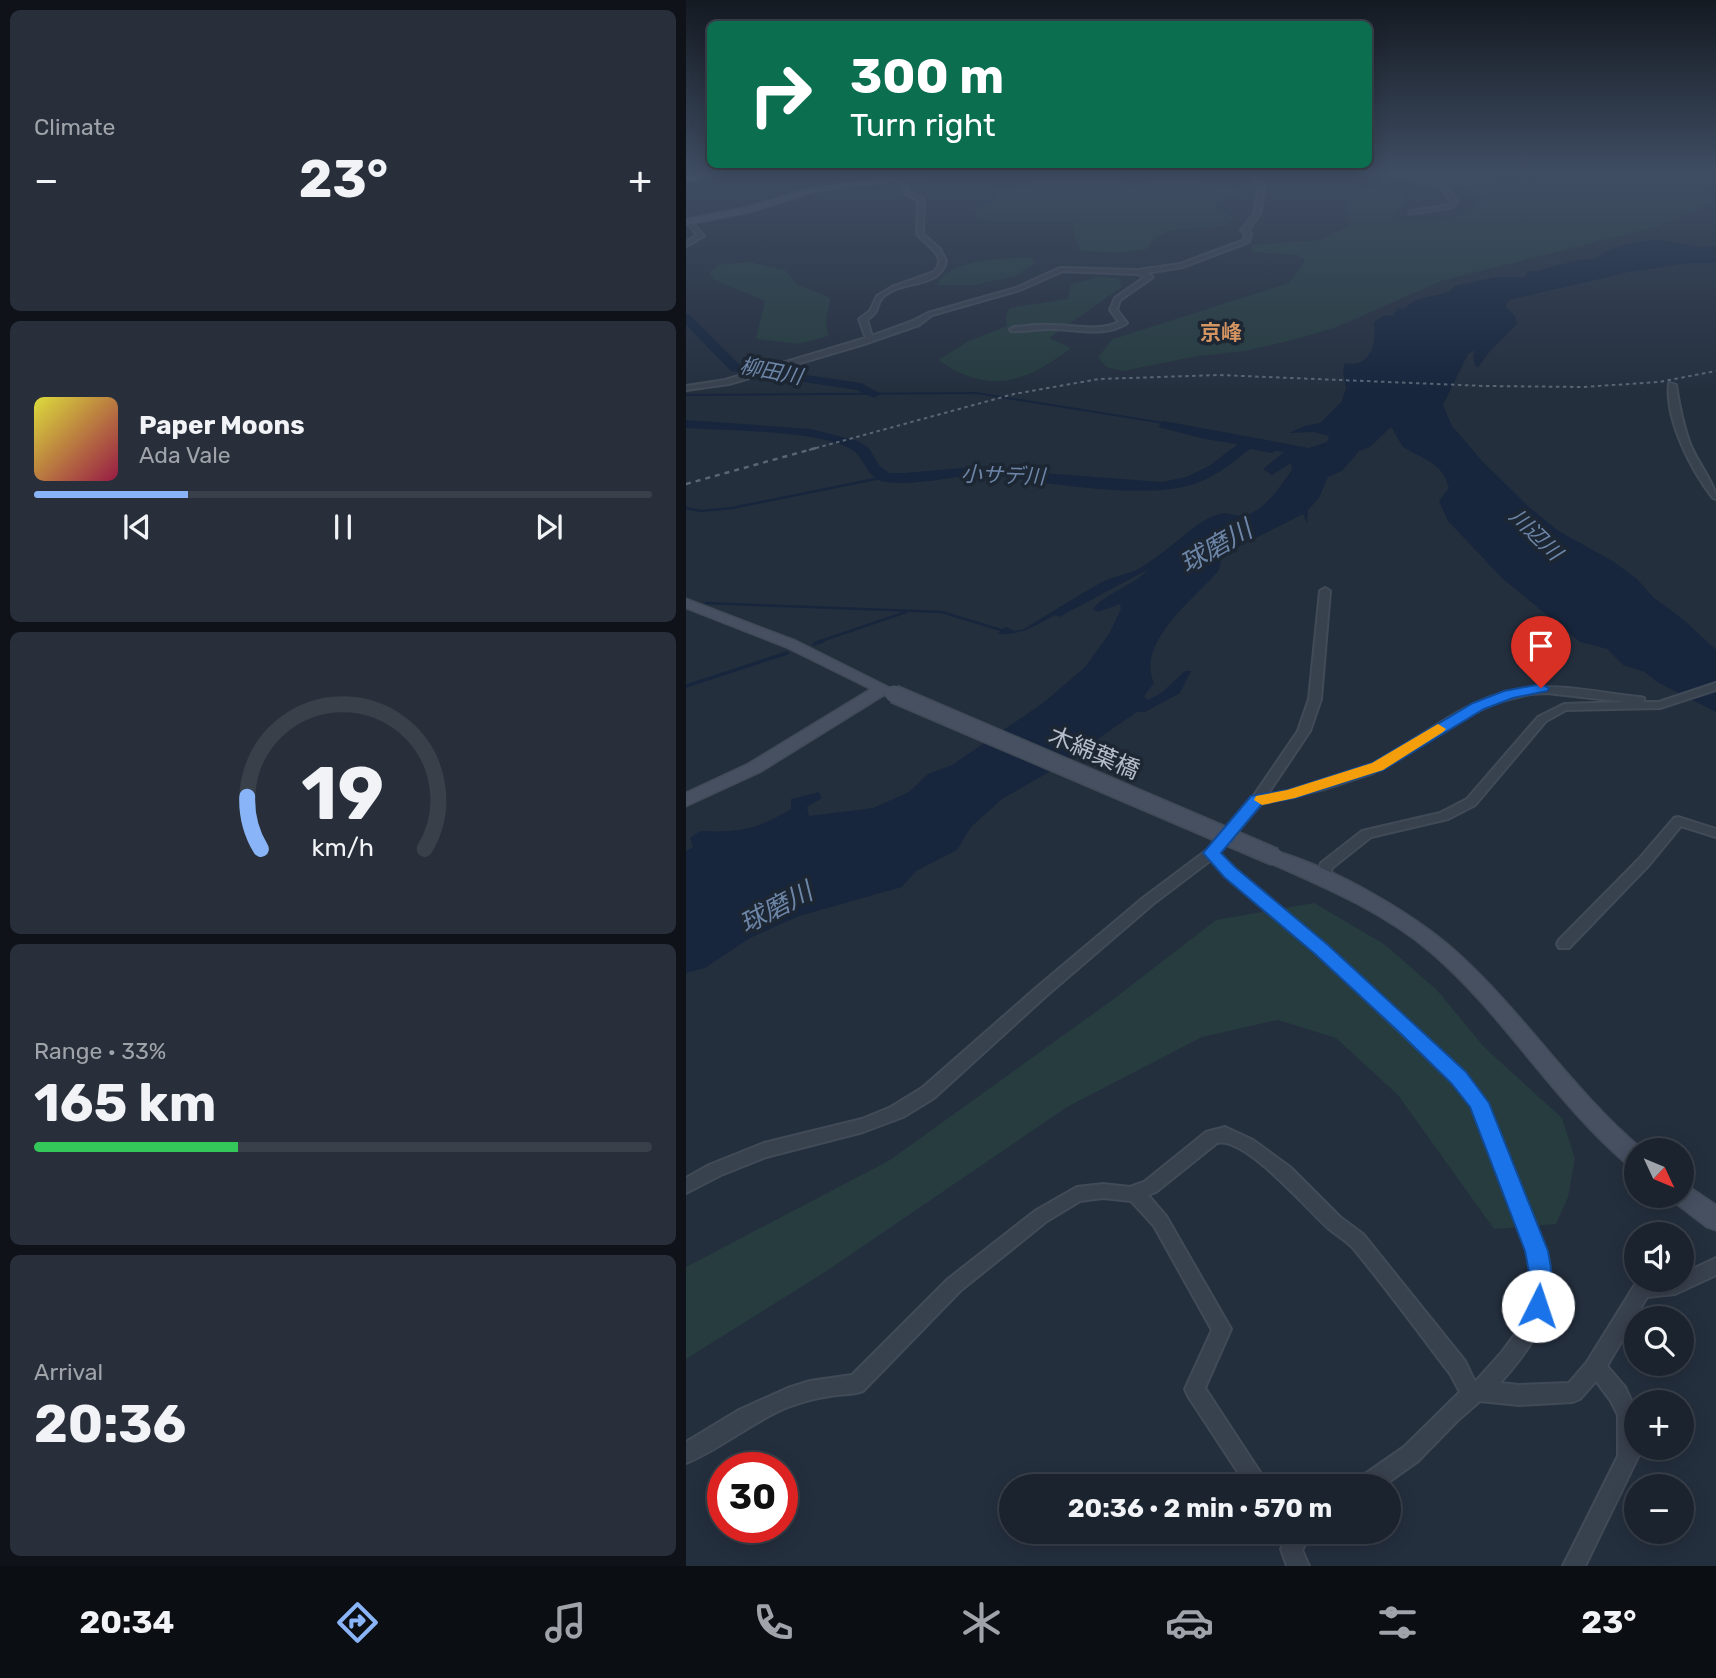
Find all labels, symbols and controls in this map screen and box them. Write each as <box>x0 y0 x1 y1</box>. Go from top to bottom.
text: 300 m <box>850 47 1004 105</box>
icon: right <box>735 49 826 140</box>
text: Turn right <box>850 106 995 144</box>
text: Climate <box>34 113 115 141</box>
text: 23° <box>299 148 388 210</box>
text: − <box>34 157 59 203</box>
text: + <box>628 157 652 203</box>
district label: 京峰 <box>1200 320 1242 345</box>
water label: 柳田川 <box>738 353 806 390</box>
text: Paper Moons <box>139 410 305 441</box>
text: Ada Vale <box>139 441 231 469</box>
water label: 小サデ川 <box>961 461 1047 489</box>
water label: 川辺川 <box>1505 503 1569 566</box>
icon: previous <box>118 508 156 546</box>
icon: pause <box>324 508 362 546</box>
icon: next <box>530 508 568 546</box>
water label: 球磨川 <box>1174 513 1260 580</box>
pin <box>1511 616 1571 688</box>
icon: arrive <box>1522 627 1560 665</box>
street label: 木綿葉橋 <box>1044 721 1144 785</box>
text: 19 <box>302 751 384 837</box>
text: km/h <box>312 833 374 862</box>
water label: 球磨川 <box>734 875 820 940</box>
text: Range · 33% <box>34 1037 166 1065</box>
text: 165 km <box>34 1072 216 1134</box>
north arrow <box>1624 1138 1694 1208</box>
map controls <box>1624 1138 1694 1544</box>
button: sound <box>1624 1222 1694 1292</box>
position arrow <box>1501 1269 1575 1343</box>
button: search <box>1624 1306 1694 1376</box>
text: Arrival <box>34 1358 103 1386</box>
button: + <box>1624 1390 1694 1460</box>
text: 20:36 <box>34 1393 186 1455</box>
speed limit sign: 30 <box>707 1452 798 1543</box>
button: − <box>1624 1474 1694 1544</box>
text: 20:36 · 2 min · 570 m <box>1068 1493 1332 1524</box>
icon: directions <box>333 1598 382 1647</box>
icon: music <box>541 1598 590 1647</box>
icon: phone <box>749 1598 798 1647</box>
icon: climate <box>957 1598 1006 1647</box>
icon: car <box>1165 1598 1214 1647</box>
icon: filters <box>1373 1598 1422 1647</box>
text: 20:34 <box>80 1603 174 1641</box>
text: 23° <box>1581 1603 1636 1641</box>

